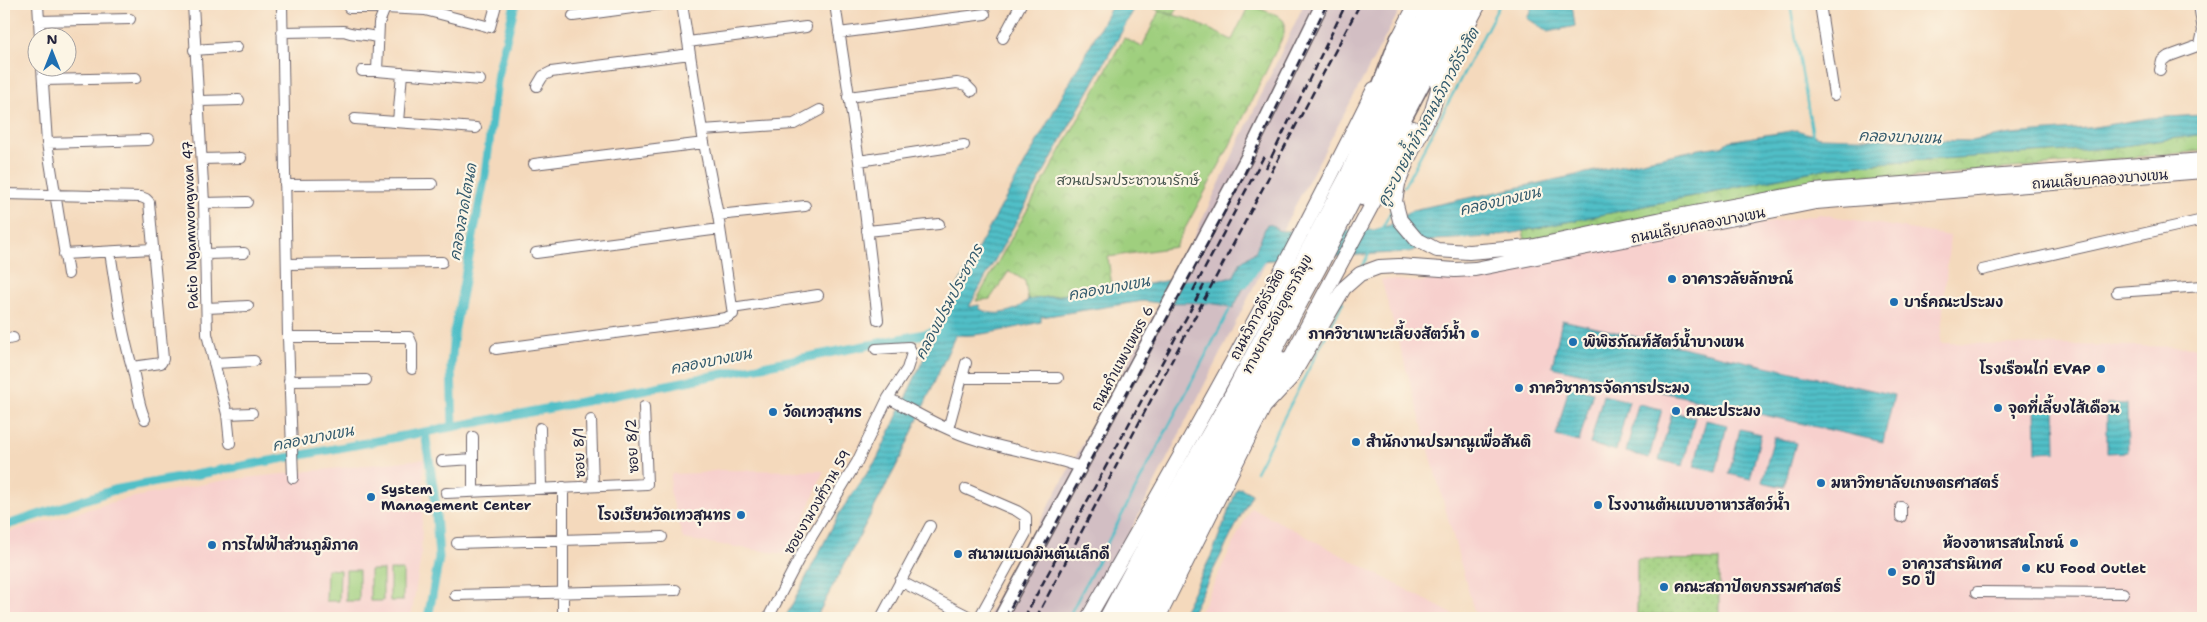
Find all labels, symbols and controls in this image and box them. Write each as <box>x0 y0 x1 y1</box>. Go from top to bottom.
water label: คูระบายน้ำข้างถนนวิภาวดีรังสิต <box>1369 21 1485 210</box>
north arrow <box>28 28 78 78</box>
text: N <box>46 30 58 48</box>
water label: คลองบางเขน <box>1858 126 1943 148</box>
street label: Patio Ngamwongwan 47 <box>178 141 202 309</box>
water label: คลองลาดโตนด <box>445 161 481 262</box>
street label: ถนนเลียบคลองบางเขน <box>2031 165 2169 193</box>
park label: สวนเปรมประชาวนารักษ์ <box>1056 171 1200 189</box>
water label: คลองบางเขน <box>1458 182 1543 220</box>
street label: ถนนเลียบคลองบางเขน <box>1629 203 1767 247</box>
water label: คลองเปรมประชากร <box>910 239 989 363</box>
street label: ทางยกระดับอุตราภิมุข <box>1238 251 1317 377</box>
street label: ถนนวิภาวดีรังสิต <box>1225 265 1289 363</box>
place label: อาคารวลัยลักษณ์ <box>1682 269 1794 288</box>
water label: คลองบางเขน <box>1067 271 1152 305</box>
marker: อาคารวลัยลักษณ์ <box>1666 273 1678 285</box>
place label: บาร์คณะประมง <box>1904 292 2003 311</box>
marker: บาร์คณะประมง <box>1888 296 1900 308</box>
street label: ถนนกำแพงเพชร 6 <box>1087 302 1157 414</box>
place label: ภาควิชาเพาะเลี้ยงสัตว์น้ำ <box>1308 319 1465 343</box>
place label: พิพิธภัณฑ์สัตว์น้ำบางเขน <box>1583 327 1744 351</box>
marker: ภาควิชาเพาะเลี้ยงสัตว์น้ำ <box>1469 328 1481 340</box>
marker: พิพิธภัณฑ์สัตว์น้ำบางเขน <box>1567 336 1579 348</box>
water label: คลองบางเขน <box>669 343 754 379</box>
place label: โรงเรือนไก่ EVAP <box>1979 359 2091 378</box>
marker: โรงเรือนไก่ EVAP <box>2095 363 2107 375</box>
place label: ภาควิชาการจัดการประมง <box>1529 379 1690 397</box>
marker: ภาควิชาการจัดการประมง <box>1513 382 1525 394</box>
place label: จุดที่เลี้ยงไส้เดือน <box>2008 393 2120 419</box>
place label: คณะประมง <box>1686 402 1761 420</box>
marker: จุดที่เลี้ยงไส้เดือน <box>1992 402 2004 414</box>
place label: วัดเทวสุนทร <box>783 403 862 423</box>
marker: คณะประมง <box>1670 405 1682 417</box>
marker: วัดเทวสุนทร <box>767 406 779 418</box>
street label: ซอย 8/2 <box>622 418 642 474</box>
water label: คลองบางเขน <box>271 420 356 456</box>
street label: ซอย 8/1 <box>569 427 589 479</box>
place label: สำนักงานปรมาณูเพื่อสันติ <box>1366 428 1531 453</box>
marker: สำนักงานปรมาณูเพื่อสันติ <box>1350 436 1362 448</box>
street label: ซอยงามวงศ์วาน 59 <box>780 446 854 558</box>
place label: มหาวิทยาลัยเกษตรศาสตร์ <box>1831 473 1999 492</box>
marker: มหาวิทยาลัยเกษตรศาสตร์ <box>1815 477 1827 489</box>
place label: System Management Center <box>381 480 532 514</box>
place label: โรงงานต้นแบบอาหารสัตว์น้ำ <box>1608 490 1790 514</box>
marker: System Management Center <box>365 491 377 503</box>
marker: โรงงานต้นแบบอาหารสัตว์น้ำ <box>1592 499 1604 511</box>
place label: โรงเรียนวัดเทวสุนทร <box>597 505 731 526</box>
marker: โรงเรียนวัดเทวสุนทร <box>735 509 747 521</box>
place label: ห้องอาหารสหโภชน์ <box>1943 533 2064 552</box>
place label: การไฟฟ้าส่วนภูมิภาค <box>222 534 358 556</box>
marker: ห้องอาหารสหโภชน์ <box>2068 537 2080 549</box>
marker: การไฟฟ้าส่วนภูมิภาค <box>206 539 218 551</box>
place label: สนามแบดมินตันเล็กดี <box>968 544 1109 563</box>
marker: สนามแบดมินตันเล็กดี <box>952 548 964 560</box>
place label: อาคารสารนิเทศ 50 ปี <box>1902 555 2003 589</box>
place label: KU Food Outlet <box>2036 559 2146 577</box>
marker: KU Food Outlet <box>2020 562 2032 574</box>
marker: อาคารสารนิเทศ 50 ปี <box>1886 566 1898 578</box>
place label: คณะสถาปัตยกรรมศาสตร์ <box>1674 577 1842 596</box>
marker: คณะสถาปัตยกรรมศาสตร์ <box>1658 581 1670 593</box>

